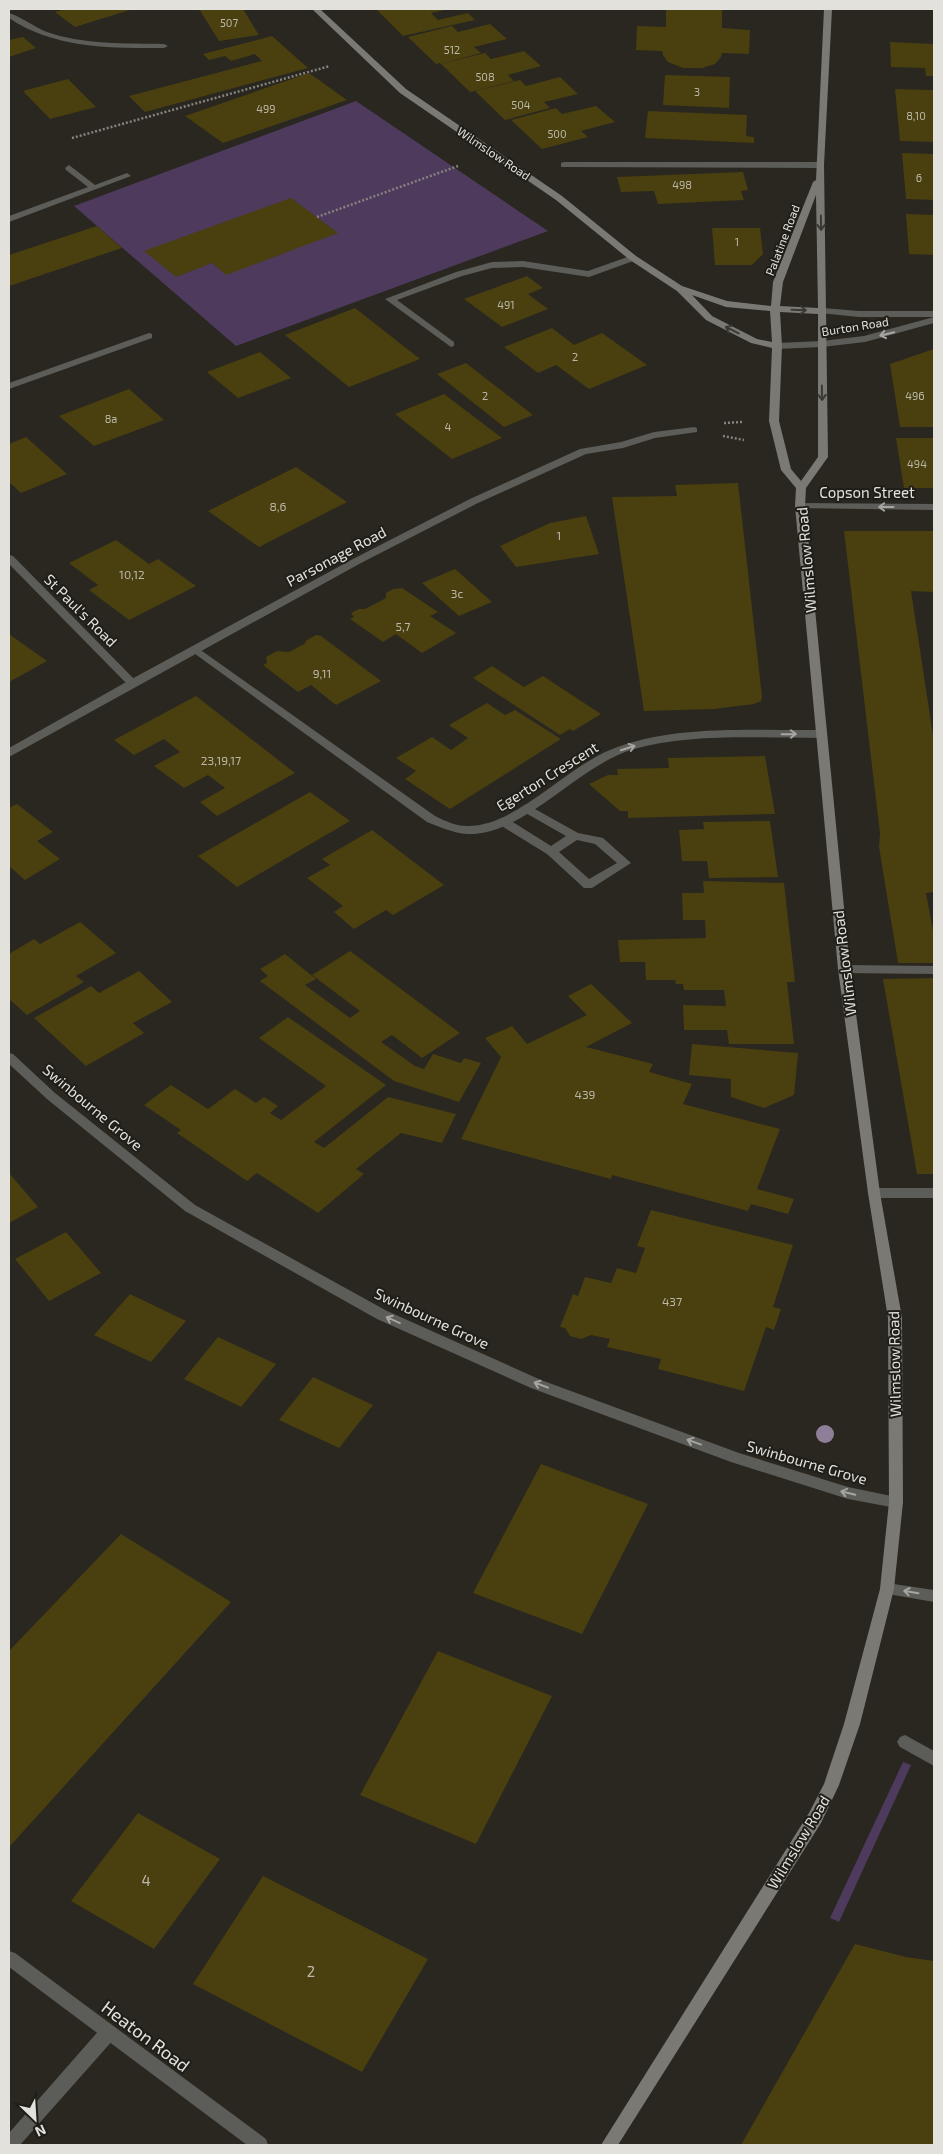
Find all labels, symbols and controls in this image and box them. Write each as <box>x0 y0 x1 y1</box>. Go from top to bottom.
house number: 507 <box>220 16 238 29</box>
house number: 512 <box>444 43 460 56</box>
house number: 508 <box>475 70 495 83</box>
house number: 3 <box>694 85 700 98</box>
house number: 504 <box>511 98 531 111</box>
house number: 499 <box>256 102 276 115</box>
house number: 8,10 <box>906 109 926 122</box>
street label: Wilmslow Road <box>455 123 533 183</box>
house number: 500 <box>547 127 567 140</box>
house number: 6 <box>916 171 922 184</box>
house number: 498 <box>672 178 692 191</box>
street label: Palatine Road <box>762 202 802 278</box>
one-way arrow <box>816 215 826 231</box>
house number: 1 <box>735 235 739 248</box>
house number: 491 <box>497 298 515 311</box>
one-way arrow <box>790 305 807 315</box>
street label: Burton Road <box>820 314 890 338</box>
one-way arrow <box>725 324 740 334</box>
one-way arrow <box>880 329 896 339</box>
house number: 2 <box>572 350 578 363</box>
one-way arrow <box>817 384 827 401</box>
house number: 2 <box>482 389 488 402</box>
house number: 496 <box>905 389 925 402</box>
house number: 8a <box>105 412 117 425</box>
house number: 4 <box>445 420 452 433</box>
house number: 494 <box>907 457 927 470</box>
street label: Copson Street <box>819 483 915 501</box>
house number: 8,6 <box>270 499 287 513</box>
one-way arrow <box>878 502 894 512</box>
street label: Wilmslow Road <box>792 506 820 614</box>
street label: Parsonage Road <box>283 522 389 590</box>
house number: 1 <box>557 528 561 542</box>
house number: 10,12 <box>119 567 145 581</box>
street label: St Paul's Road <box>41 570 121 650</box>
house number: 3c <box>451 586 463 600</box>
house number: 5,7 <box>396 619 410 633</box>
house number: 9,11 <box>313 666 331 680</box>
one-way arrow <box>780 729 797 739</box>
street label: Egerton Crescent <box>493 737 602 815</box>
one-way arrow <box>620 742 636 752</box>
house number: 23,19,17 <box>201 753 241 767</box>
street label: Wilmslow Road <box>829 909 859 1017</box>
street label: Swinbourne Grove <box>40 1060 146 1154</box>
house number: 439 <box>575 1087 596 1101</box>
street label: Swinbourne Grove <box>372 1284 492 1352</box>
house number: 437 <box>662 1294 682 1308</box>
street label: Wilmslow Road <box>884 1311 904 1417</box>
one-way arrow <box>386 1314 401 1324</box>
one-way arrow <box>534 1380 549 1390</box>
street label: Swinbourne Grove <box>745 1436 869 1488</box>
one-way arrow <box>686 1437 702 1446</box>
one-way arrow <box>840 1487 856 1497</box>
one-way arrow <box>903 1587 919 1597</box>
street label: Wilmslow Road <box>763 1792 833 1892</box>
house number: 4 <box>141 1871 151 1889</box>
house number: 2 <box>307 1962 315 1980</box>
street label: Heaton Road <box>98 1996 194 2076</box>
north arrow <box>10 2094 60 2144</box>
text: N <box>33 2121 49 2141</box>

